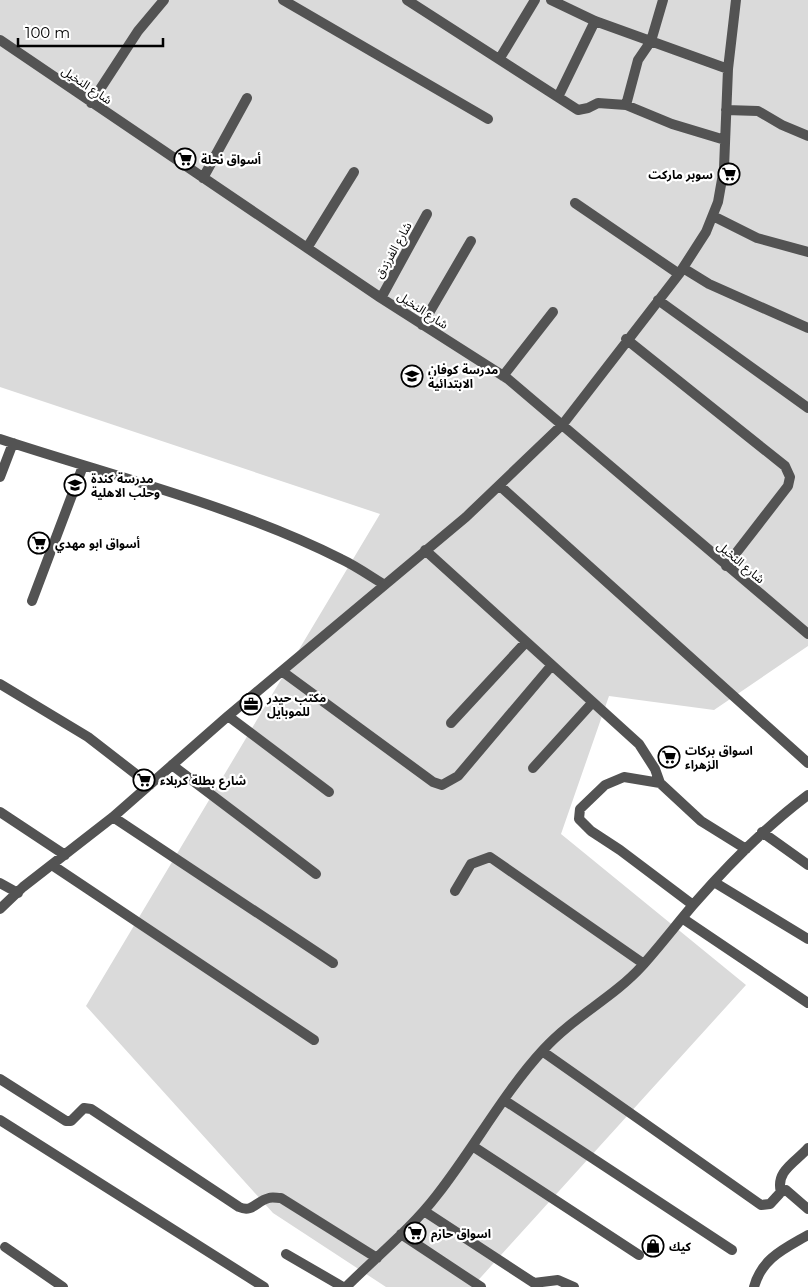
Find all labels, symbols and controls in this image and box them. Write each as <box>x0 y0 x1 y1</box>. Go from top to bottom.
scale bar <box>18 15 162 47</box>
text: 100 m <box>25 23 70 42</box>
street label: شارع النخيل <box>58 63 115 109</box>
supermarket icon: أسواق نحلة <box>173 147 197 171</box>
place label: أسواق نحلة <box>201 152 261 167</box>
supermarket icon: سوبر ماركت <box>717 162 741 186</box>
place label: سوبر ماركت <box>648 167 713 182</box>
street label: شارع الفرزدق <box>371 219 416 282</box>
street label: شارع النخيل <box>394 288 451 334</box>
place label: مدرسة كوفان الابتدائية <box>428 362 498 391</box>
school or university icon: مدرسة كوفان الابتدائية <box>400 364 424 388</box>
place label: مدرسة كندة وحلب الاهلية <box>91 471 160 500</box>
school or university icon: مدرسة كندة وحلب الاهلية <box>63 473 87 497</box>
supermarket icon: أسواق ابو مهدي <box>27 531 51 555</box>
place label: أسواق ابو مهدي <box>55 536 140 553</box>
street label: شارع النخيل <box>713 538 768 588</box>
place label: مكتب حيدر للموبايل <box>266 690 326 719</box>
office icon: مكتب حيدر للموبايل <box>239 692 263 716</box>
place label: اسواق بركات الزهراء <box>685 743 753 772</box>
supermarket icon: اسواق بركات الزهراء <box>657 745 681 769</box>
supermarket icon: شارع بطلة كربلاء <box>132 768 156 792</box>
place label: شارع بطلة كربلاء <box>160 773 246 790</box>
supermarket icon: اسواق حازم <box>403 1221 427 1245</box>
place label: اسواق حازم <box>431 1226 491 1243</box>
shop icon: كيك <box>641 1234 665 1258</box>
place label: كيك <box>669 1239 692 1254</box>

